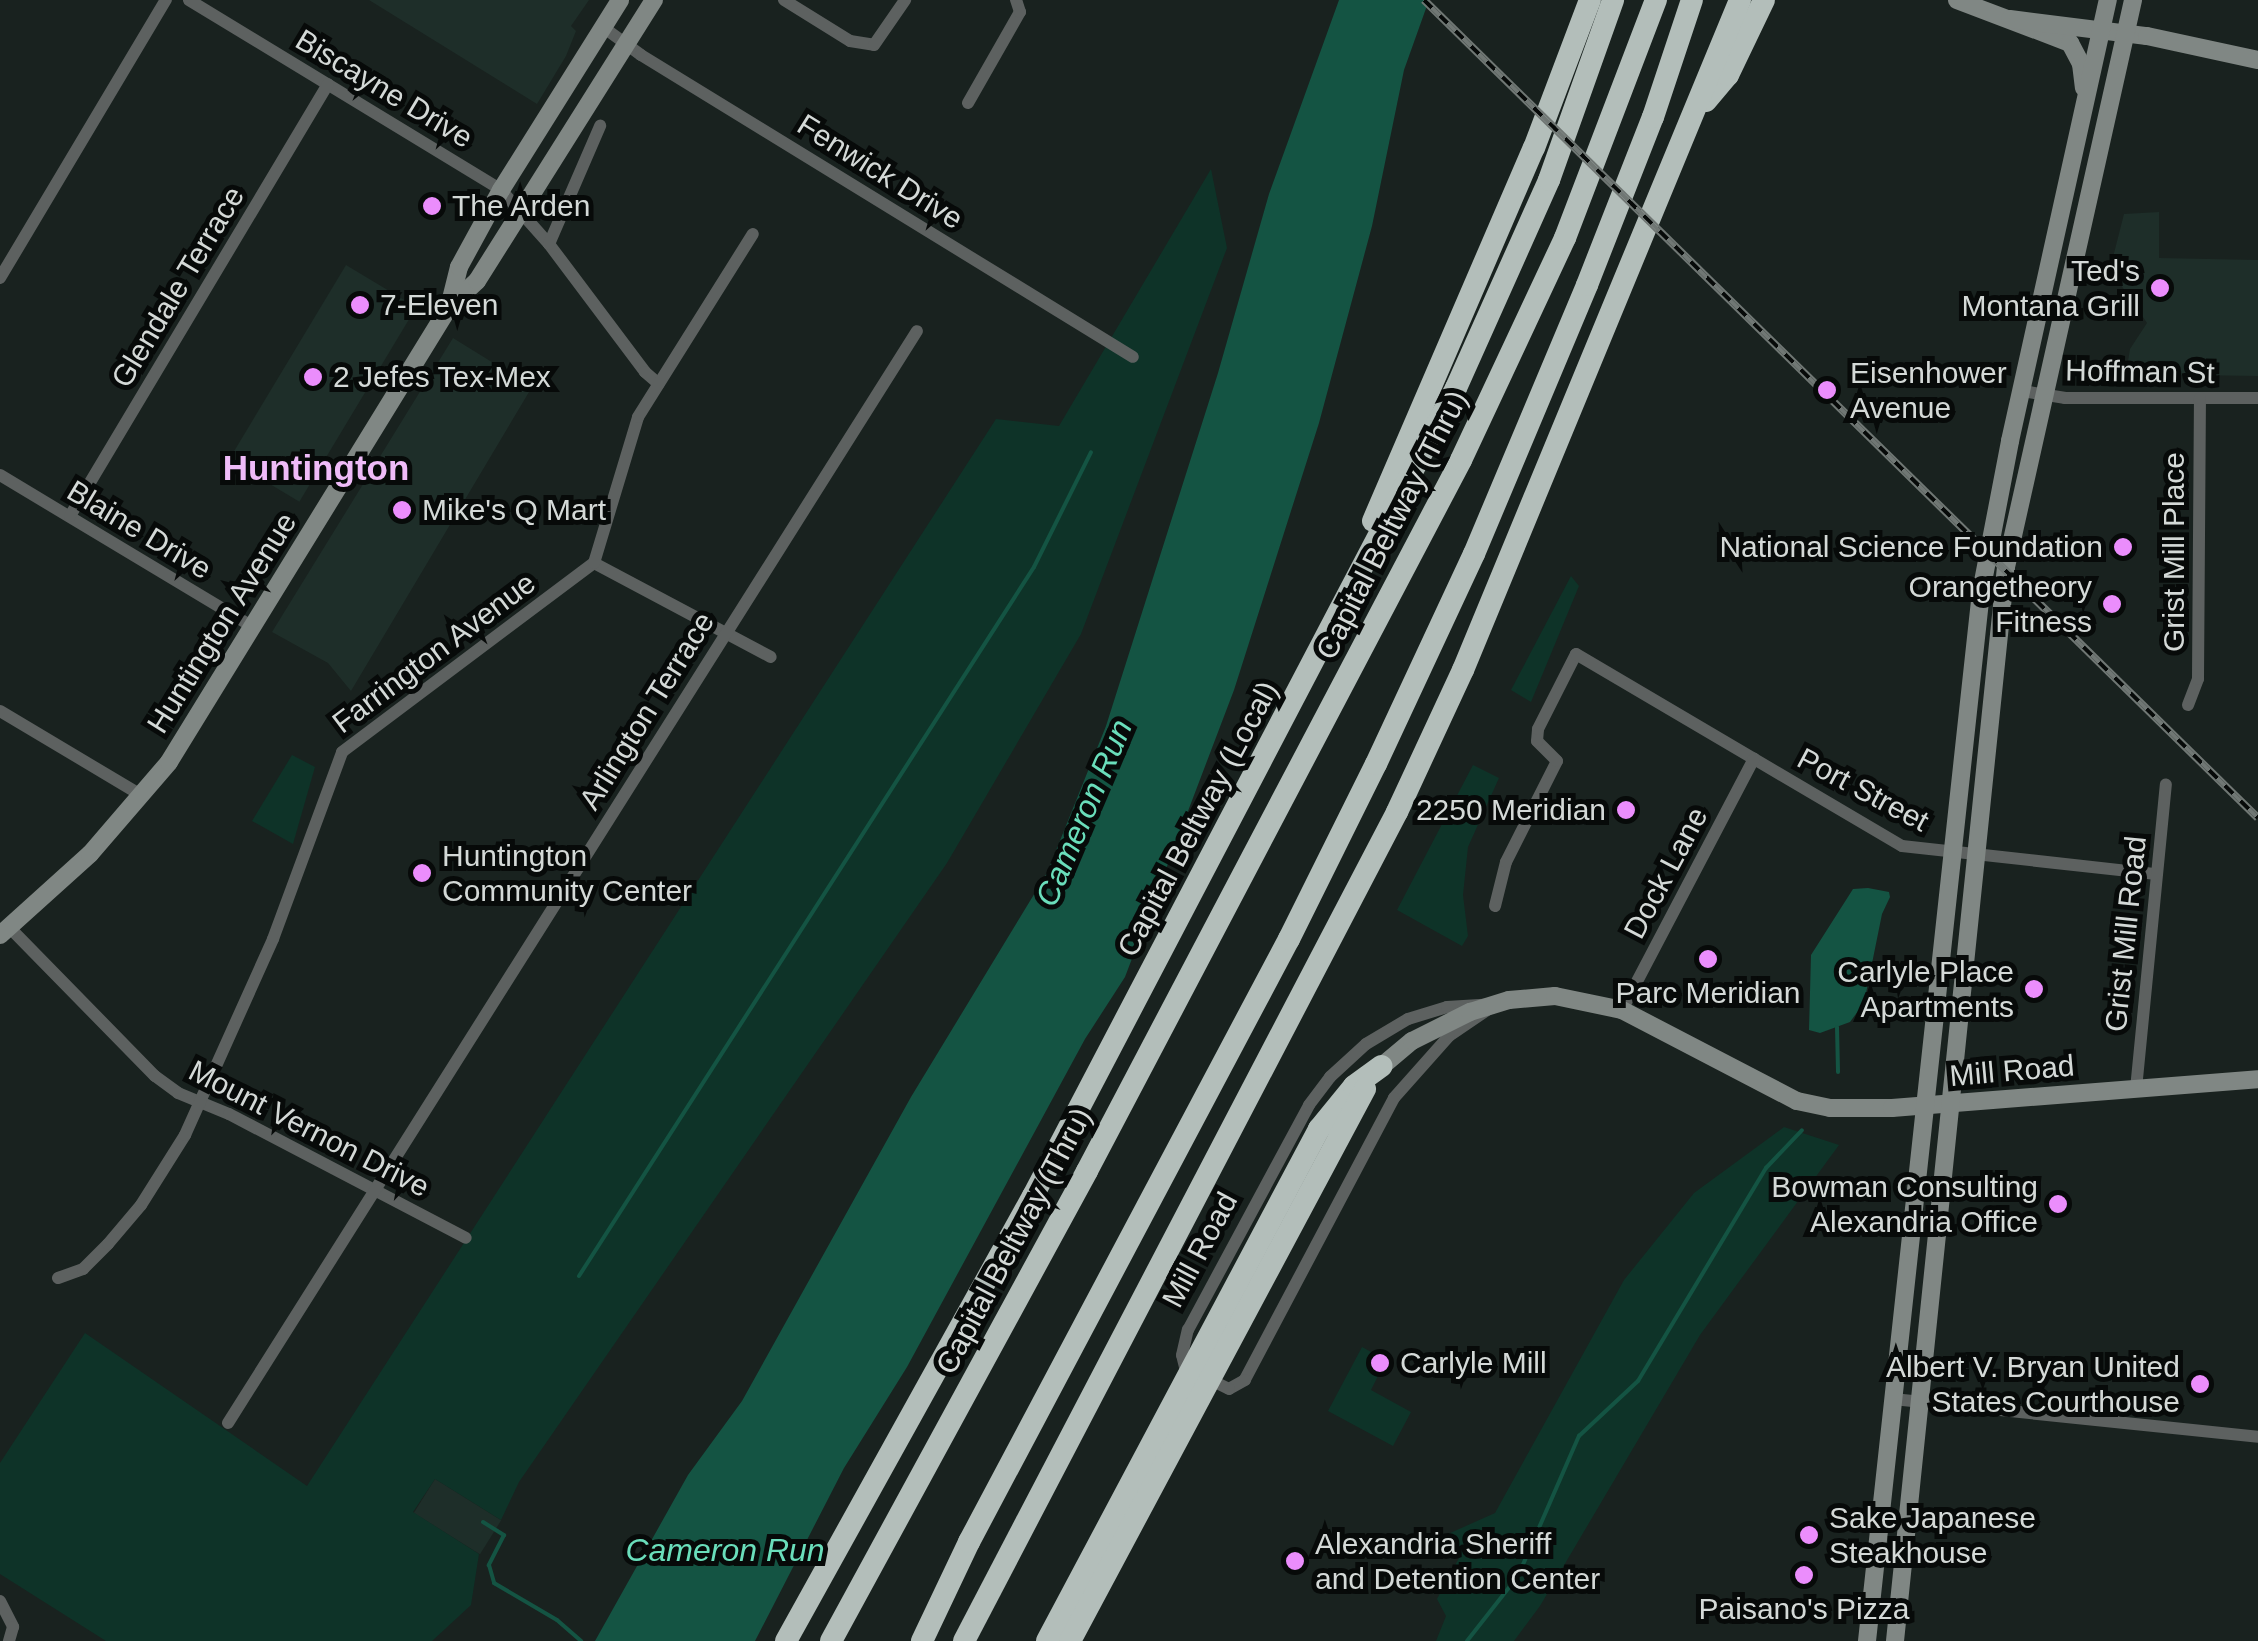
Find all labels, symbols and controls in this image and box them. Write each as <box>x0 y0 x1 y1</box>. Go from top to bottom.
street label: Biscayne Drive <box>289 22 479 156</box>
street label: Fenwick Drive <box>791 107 969 237</box>
street label: Glendale Terrace <box>104 180 252 394</box>
place label: The Arden <box>452 188 592 224</box>
marker: The Arden <box>421 195 443 217</box>
place label: Ted's Montana Grill <box>1962 253 2140 324</box>
marker: Ted's Montana Grill <box>2149 277 2171 299</box>
place label: 7-Eleven <box>380 287 498 323</box>
marker: 7-Eleven <box>349 294 371 316</box>
street label: Hoffman St <box>2065 353 2215 391</box>
place label: Eisenhower Avenue <box>1850 355 2007 426</box>
place label: 2 Jefes Tex-Mex <box>333 359 551 395</box>
marker: 2 Jefes Tex-Mex <box>302 366 324 388</box>
marker: Eisenhower Avenue <box>1814 377 1840 403</box>
street label: Capital Beltway (Thru) <box>1309 385 1475 665</box>
district label: Huntington <box>223 447 409 489</box>
street label: Grist Mill Place <box>2156 452 2192 652</box>
street label: Blaine Drive <box>60 473 218 587</box>
place label: Mike's Q Mart <box>422 492 606 528</box>
marker: Mike's Q Mart <box>391 499 413 521</box>
street label: Huntington Avenue <box>139 505 305 741</box>
place label: National Science Foundation <box>1719 529 2103 565</box>
marker: National Science Foundation <box>2112 536 2134 558</box>
street label: Farrington Avenue <box>325 565 543 741</box>
place label: Orangetheory Fitness <box>1909 569 2092 640</box>
marker: Orangetheory Fitness <box>2101 593 2123 615</box>
street label: Arlington Terrace <box>572 605 722 817</box>
street label: Capital Beltway (Local) <box>1110 675 1286 963</box>
water label: Cameron Run <box>1027 714 1141 912</box>
street label: Port Street <box>1791 740 1935 840</box>
place label: 2250 Meridian <box>1416 792 1606 828</box>
marker: 2250 Meridian <box>1615 799 1637 821</box>
street label: Dock Lane <box>1616 801 1716 945</box>
street label: Grist Mill Road <box>2098 834 2154 1034</box>
place label: Huntington Community Center <box>442 838 692 908</box>
marker: Huntington Community Center <box>411 862 433 884</box>
marker: Parc Meridian <box>1697 948 1719 970</box>
place label: Carlyle Place Apartments <box>1837 954 2014 1024</box>
place label: Parc Meridian <box>1615 975 1801 1011</box>
marker: Carlyle Place Apartments <box>2023 978 2045 1000</box>
street label: Mill Road <box>1948 1048 2076 1094</box>
street label: Mount Vernon Drive <box>183 1053 435 1205</box>
street label: Capital Beltway (Thru) <box>928 1102 1100 1380</box>
place label: Bowman Consulting Alexandria Office <box>1771 1169 2038 1240</box>
street label: Mill Road <box>1155 1186 1245 1314</box>
marker: Bowman Consulting Alexandria Office <box>2047 1193 2069 1215</box>
place label: Carlyle Mill <box>1400 1345 1547 1381</box>
place label: Albert V. Bryan United States Courthouse <box>1886 1349 2180 1420</box>
marker: Carlyle Mill <box>1369 1352 1391 1374</box>
marker: Albert V. Bryan United States Courthouse <box>2189 1373 2211 1395</box>
place label: Sake Japanese Steakhouse <box>1829 1500 2036 1570</box>
marker: Sake Japanese Steakhouse <box>1798 1524 1820 1546</box>
place label: Alexandria Sheriff and Detention Center <box>1315 1526 1600 1596</box>
water label: Cameron Run <box>625 1531 825 1569</box>
marker: Alexandria Sheriff and Detention Center <box>1284 1550 1306 1572</box>
marker: Paisano's Pizza <box>1793 1564 1815 1586</box>
place label: Paisano's Pizza <box>1699 1591 1909 1627</box>

